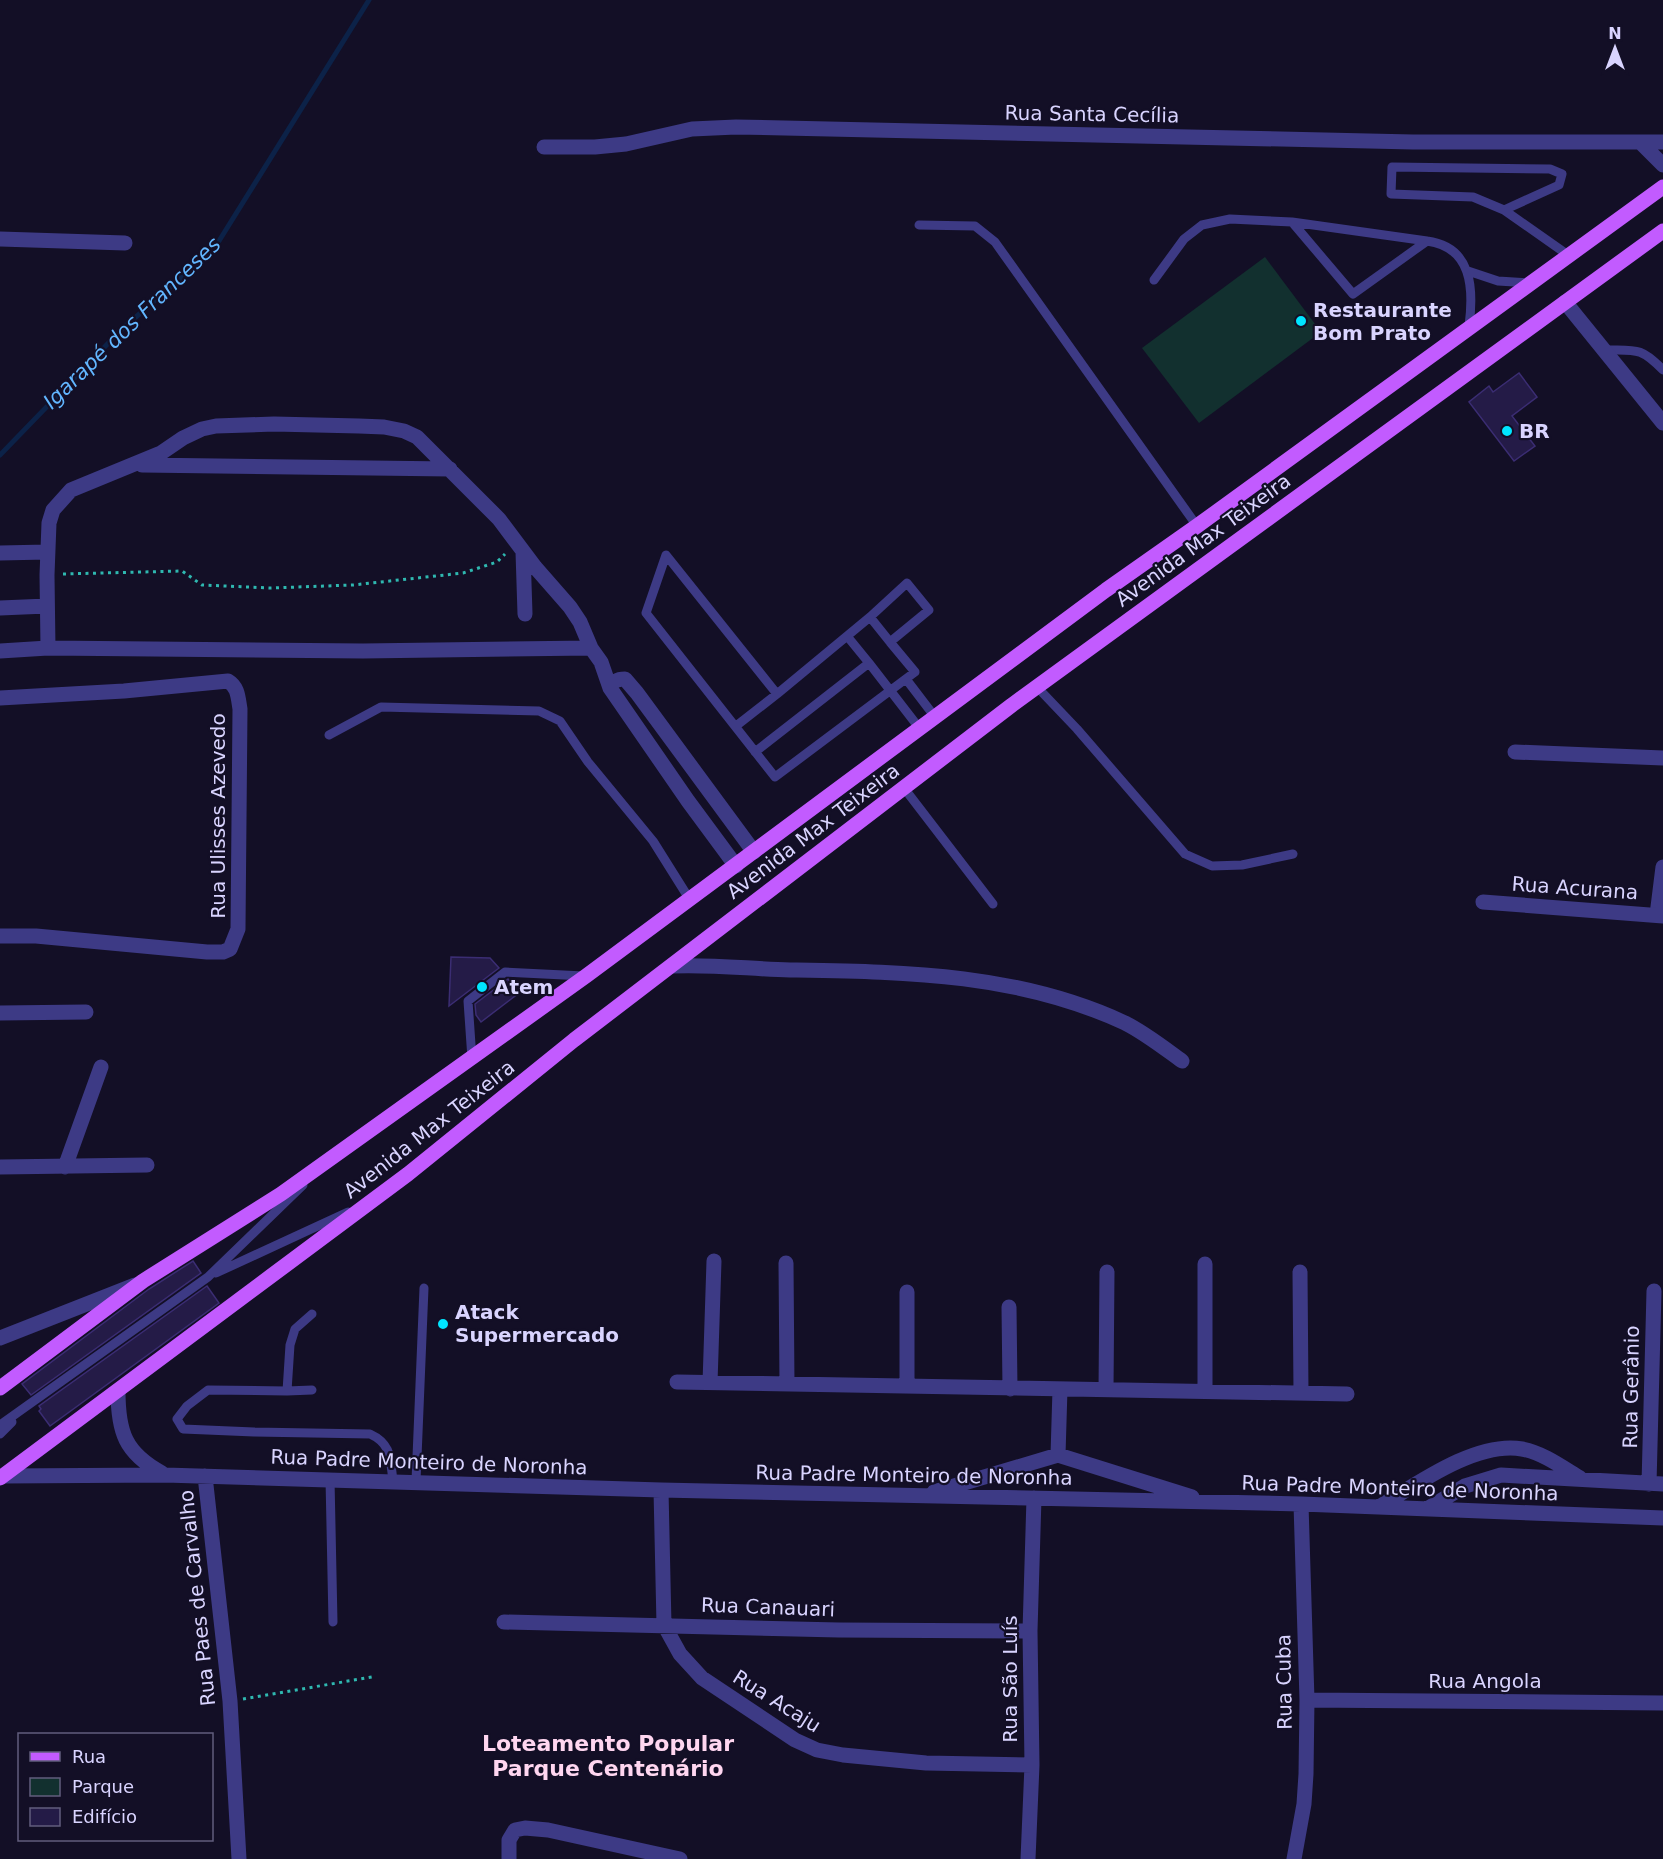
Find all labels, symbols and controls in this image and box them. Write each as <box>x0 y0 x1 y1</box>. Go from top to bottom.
north arrow <box>1585 18 1645 78</box>
text: N <box>1608 24 1622 43</box>
street label: Rua Santa Cecília <box>1005 100 1179 128</box>
water label: Igarapé dos Franceses <box>39 232 226 414</box>
place label: Restaurante Bom Prato <box>1313 298 1452 345</box>
marker: Restaurante Bom Prato <box>1294 314 1308 328</box>
place label: BR <box>1519 419 1550 443</box>
marker: BR <box>1500 424 1514 438</box>
street label: Avenida Max Teixeira <box>1111 469 1295 611</box>
street label: Rua Ulisses Azevedo <box>206 713 230 919</box>
street label: Avenida Max Teixeira <box>722 758 904 904</box>
street label: Rua Acurana <box>1511 872 1639 904</box>
place label: Atem <box>494 975 553 999</box>
marker: Atem <box>475 980 489 994</box>
street label: Avenida Max Teixeira <box>339 1055 519 1203</box>
place label: Atack Supermercado <box>455 1300 619 1347</box>
marker: Atack Supermercado <box>436 1317 450 1331</box>
street label: Rua Gerânio <box>1618 1325 1644 1449</box>
street label: Rua Padre Monteiro de Noronha <box>270 1444 588 1480</box>
street label: Rua Padre Monteiro de Noronha <box>755 1460 1073 1490</box>
street label: Rua Padre Monteiro de Noronha <box>1241 1470 1559 1506</box>
street label: Rua Paes de Carvalho <box>174 1489 220 1707</box>
street label: Rua Canauari <box>701 1593 835 1621</box>
street label: Rua São Luís <box>998 1615 1022 1743</box>
street label: Rua Cuba <box>1271 1634 1297 1730</box>
street label: Rua Acaju <box>729 1665 825 1737</box>
street label: Rua Angola <box>1428 1669 1542 1693</box>
district label: Loteamento Popular Parque Centenário <box>482 1731 734 1781</box>
legend <box>18 1733 213 1841</box>
text: Rua <box>72 1746 106 1767</box>
text: Parque <box>72 1776 134 1797</box>
text: Edifício <box>72 1806 137 1827</box>

